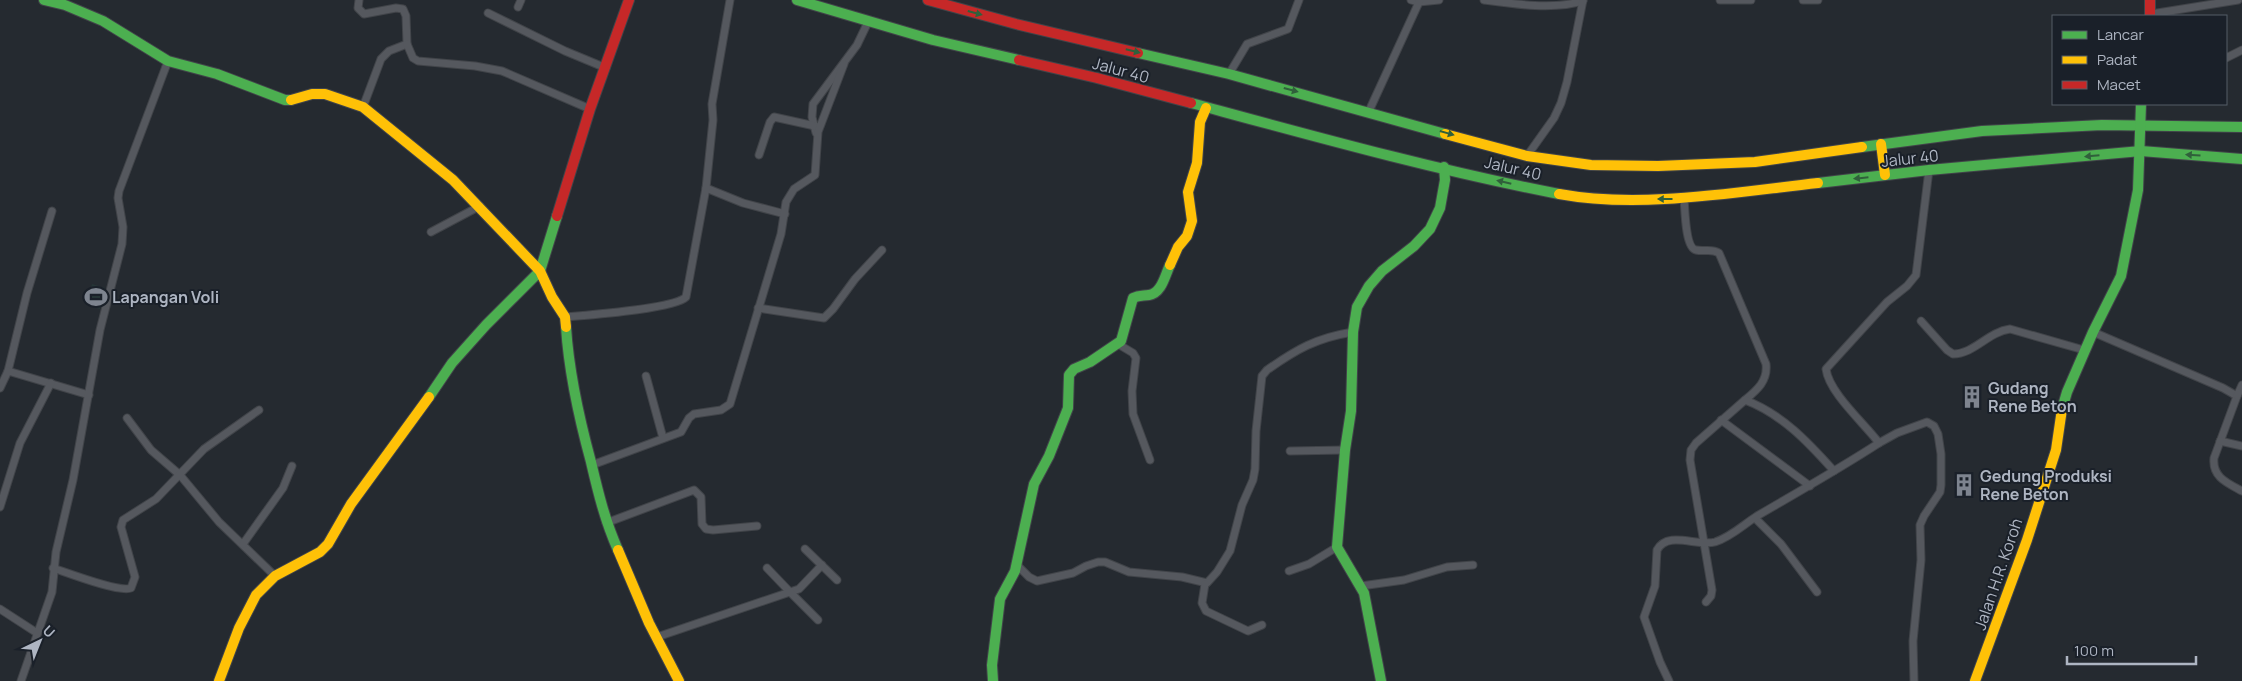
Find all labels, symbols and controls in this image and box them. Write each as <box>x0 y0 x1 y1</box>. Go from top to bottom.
one-way arrow <box>967 9 982 17</box>
legend <box>2052 15 2227 105</box>
text: Lancar <box>2097 24 2144 45</box>
one-way arrow <box>1125 47 1140 55</box>
text: Padat <box>2097 49 2137 70</box>
street label: Jalur 40 <box>1090 52 1152 88</box>
text: Macet <box>2097 74 2141 95</box>
one-way arrow <box>1283 86 1298 94</box>
one-way arrow <box>1440 130 1455 138</box>
street label: Jalur 40 <box>1880 144 1940 172</box>
street label: Jalur 40 <box>1482 151 1544 185</box>
one-way arrow <box>2185 151 2201 159</box>
one-way arrow <box>2084 152 2100 160</box>
one-way arrow <box>1853 174 1869 182</box>
one-way arrow <box>1496 178 1511 186</box>
one-way arrow <box>1656 195 1672 203</box>
sports icon: Lapangan Voli <box>83 284 109 310</box>
place label: Lapangan Voli <box>112 286 219 308</box>
place label: Gudang Rene Beton <box>1988 377 2077 417</box>
building icon: Gudang Rene Beton <box>1959 384 1985 410</box>
place label: Gedung Produksi Rene Beton <box>1980 465 2112 505</box>
building icon: Gedung Produksi Rene Beton <box>1951 472 1977 498</box>
street label: Jalan H.R. Koroh <box>1969 515 2027 633</box>
north arrow <box>15 616 65 666</box>
text: U <box>39 621 59 642</box>
scale bar <box>2067 634 2196 666</box>
text: 100 m <box>2074 640 2114 661</box>

